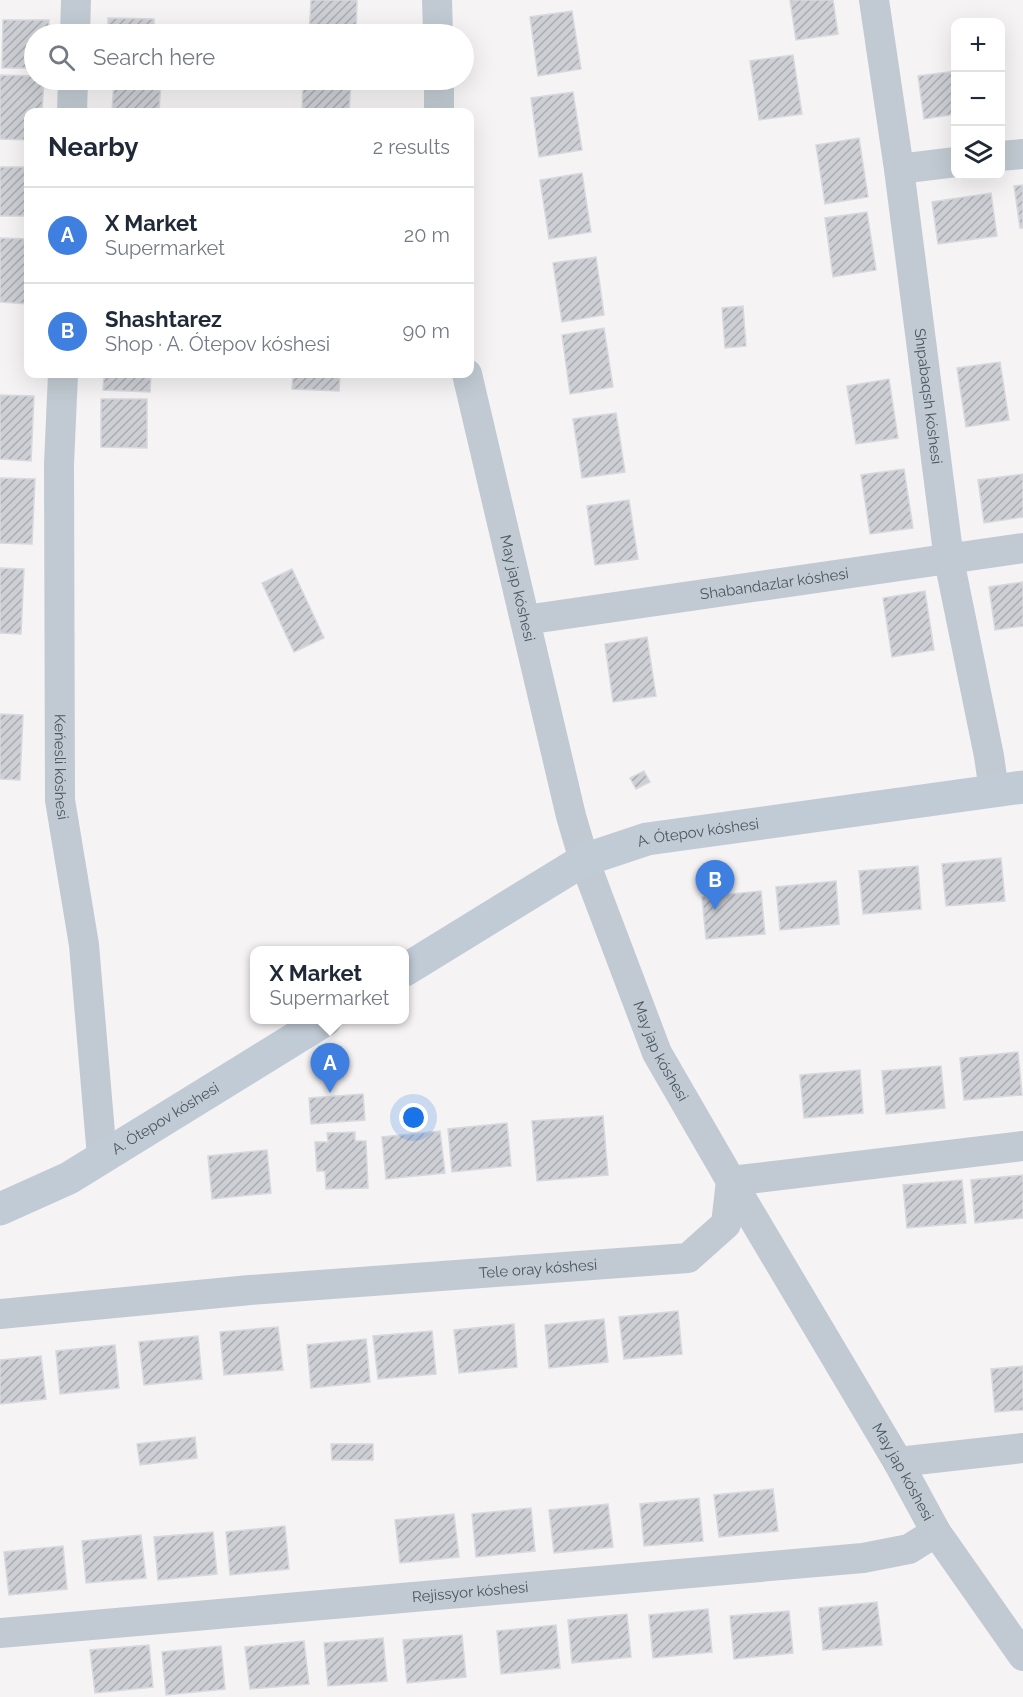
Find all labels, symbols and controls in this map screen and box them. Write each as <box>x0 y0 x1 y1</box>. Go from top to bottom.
map controls <box>951 18 1005 180</box>
button: + <box>951 18 1005 72</box>
search box <box>24 24 474 90</box>
icon: search <box>45 41 78 74</box>
text: Search here <box>93 44 215 70</box>
button: − <box>951 72 1005 126</box>
button: layers <box>951 126 1005 180</box>
text: Nearby <box>48 132 138 162</box>
text: 2 results <box>373 135 450 159</box>
text: X Market <box>105 210 198 236</box>
text: A <box>61 223 74 247</box>
text: 20 m <box>404 223 450 247</box>
text: Supermarket <box>105 236 225 260</box>
text: Shashtarez <box>105 306 222 332</box>
text: B <box>61 319 74 343</box>
text: 90 m <box>403 319 450 343</box>
street label: Shıpabaqsh kóshesi <box>910 327 946 465</box>
text: Shop · A. Ótepov kóshesi <box>105 332 330 356</box>
street label: May jap kóshesi <box>496 533 539 643</box>
street label: Shabandazlar kóshesi <box>699 564 850 604</box>
street label: Keńesli kóshesi <box>51 714 72 821</box>
street label: A. Ótepov kóshesi <box>635 815 760 851</box>
pin: B <box>696 860 734 910</box>
popup <box>250 946 409 1024</box>
text: X Market <box>270 960 362 986</box>
text: Supermarket <box>270 986 389 1010</box>
street label: May jap kóshesi <box>629 999 692 1104</box>
pin: A <box>310 1044 350 1093</box>
street label: A. Ótepov kóshesi <box>108 1079 223 1158</box>
your location <box>399 1103 428 1132</box>
street label: Tele oray kóshesi <box>478 1256 598 1282</box>
street label: May jap kóshesi <box>868 1420 937 1524</box>
street label: Rejissyor kóshesi <box>411 1578 529 1606</box>

